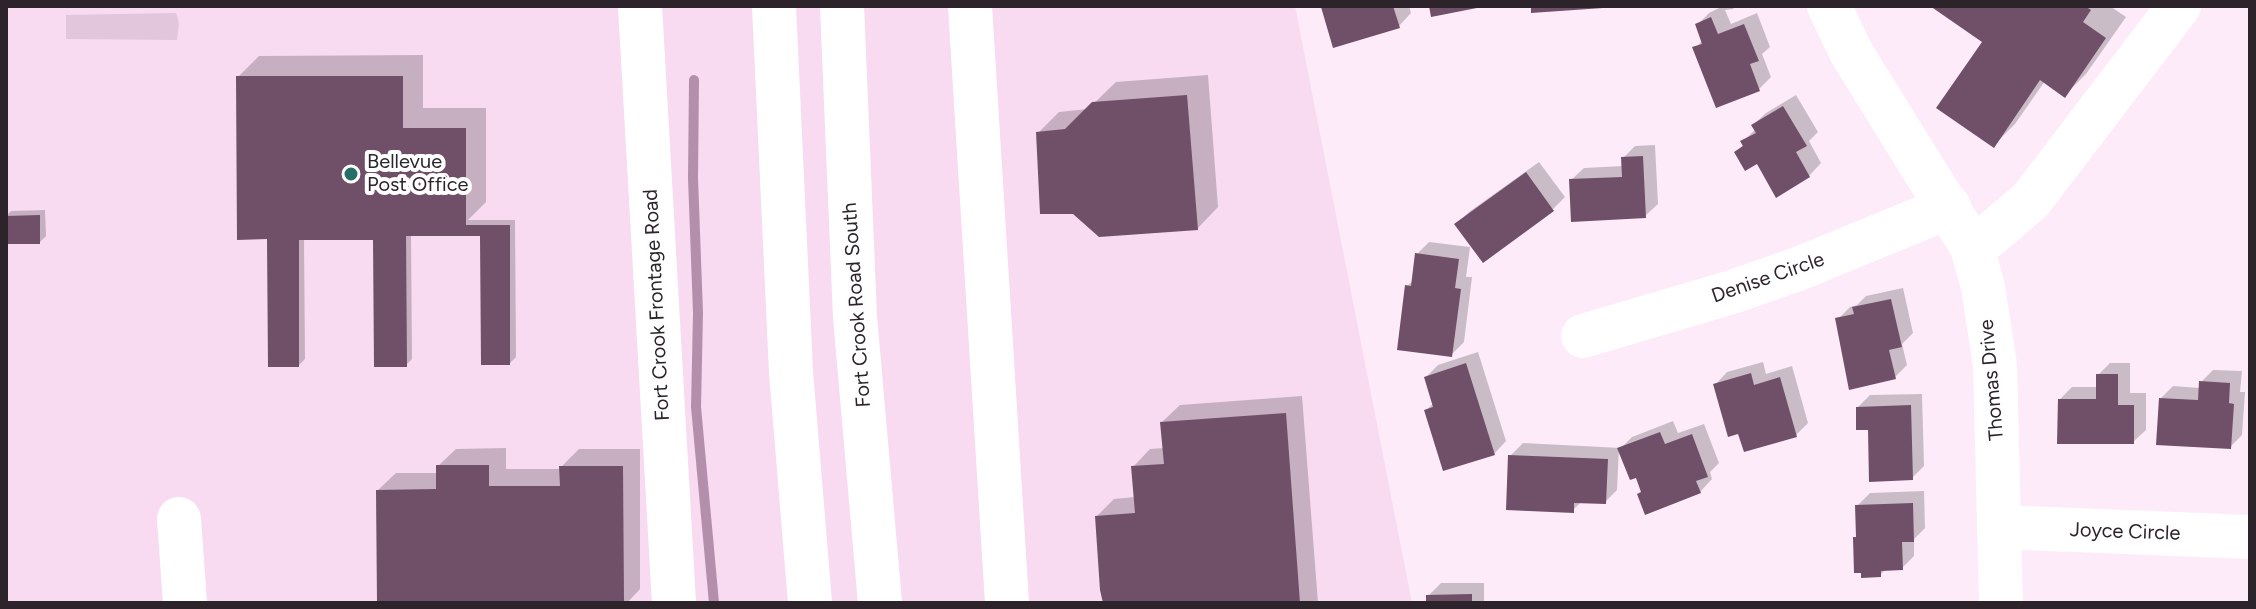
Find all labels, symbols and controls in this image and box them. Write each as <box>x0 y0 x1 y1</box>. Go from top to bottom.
place label: Bellevue Post Office <box>367 150 468 197</box>
marker: Bellevue Post Office <box>342 165 360 183</box>
street label: Fort Crook Frontage Road <box>639 188 675 422</box>
street label: Fort Crook Road South <box>838 202 876 408</box>
street label: Denise Circle <box>1708 248 1828 308</box>
street label: Thomas Drive <box>1975 318 2009 442</box>
street label: Joyce Circle <box>2069 518 2181 546</box>

